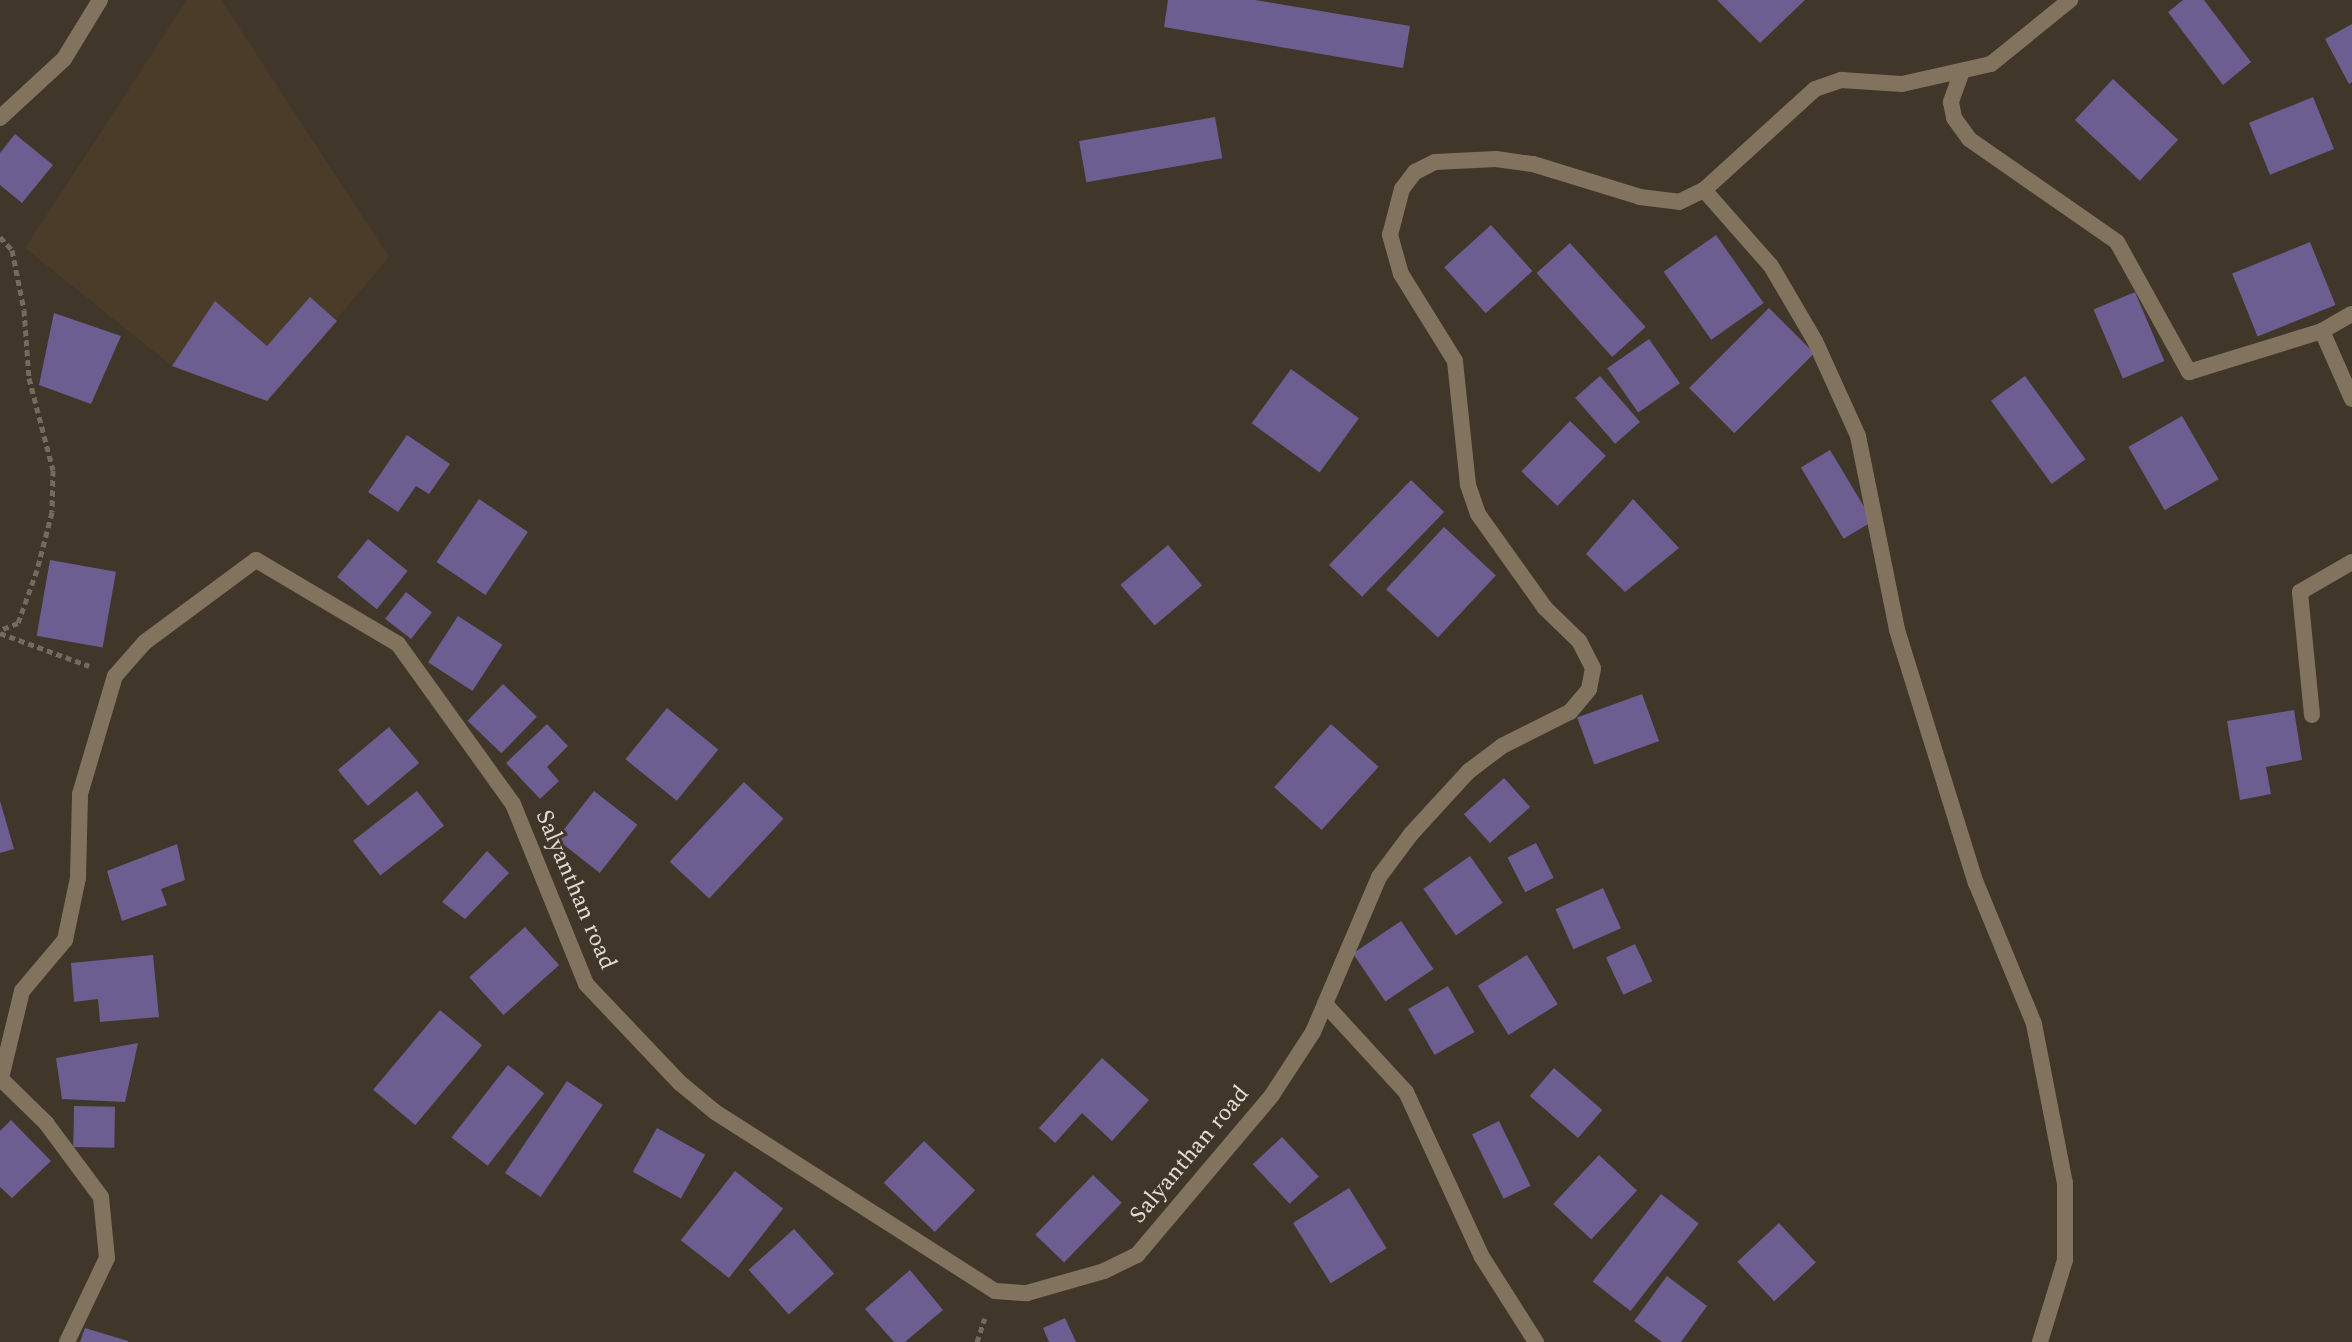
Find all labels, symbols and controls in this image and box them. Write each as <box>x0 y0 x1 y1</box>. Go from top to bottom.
street label: Salyanthan road <box>528 806 622 974</box>
street label: Salyanthan road <box>1124 1080 1256 1230</box>

